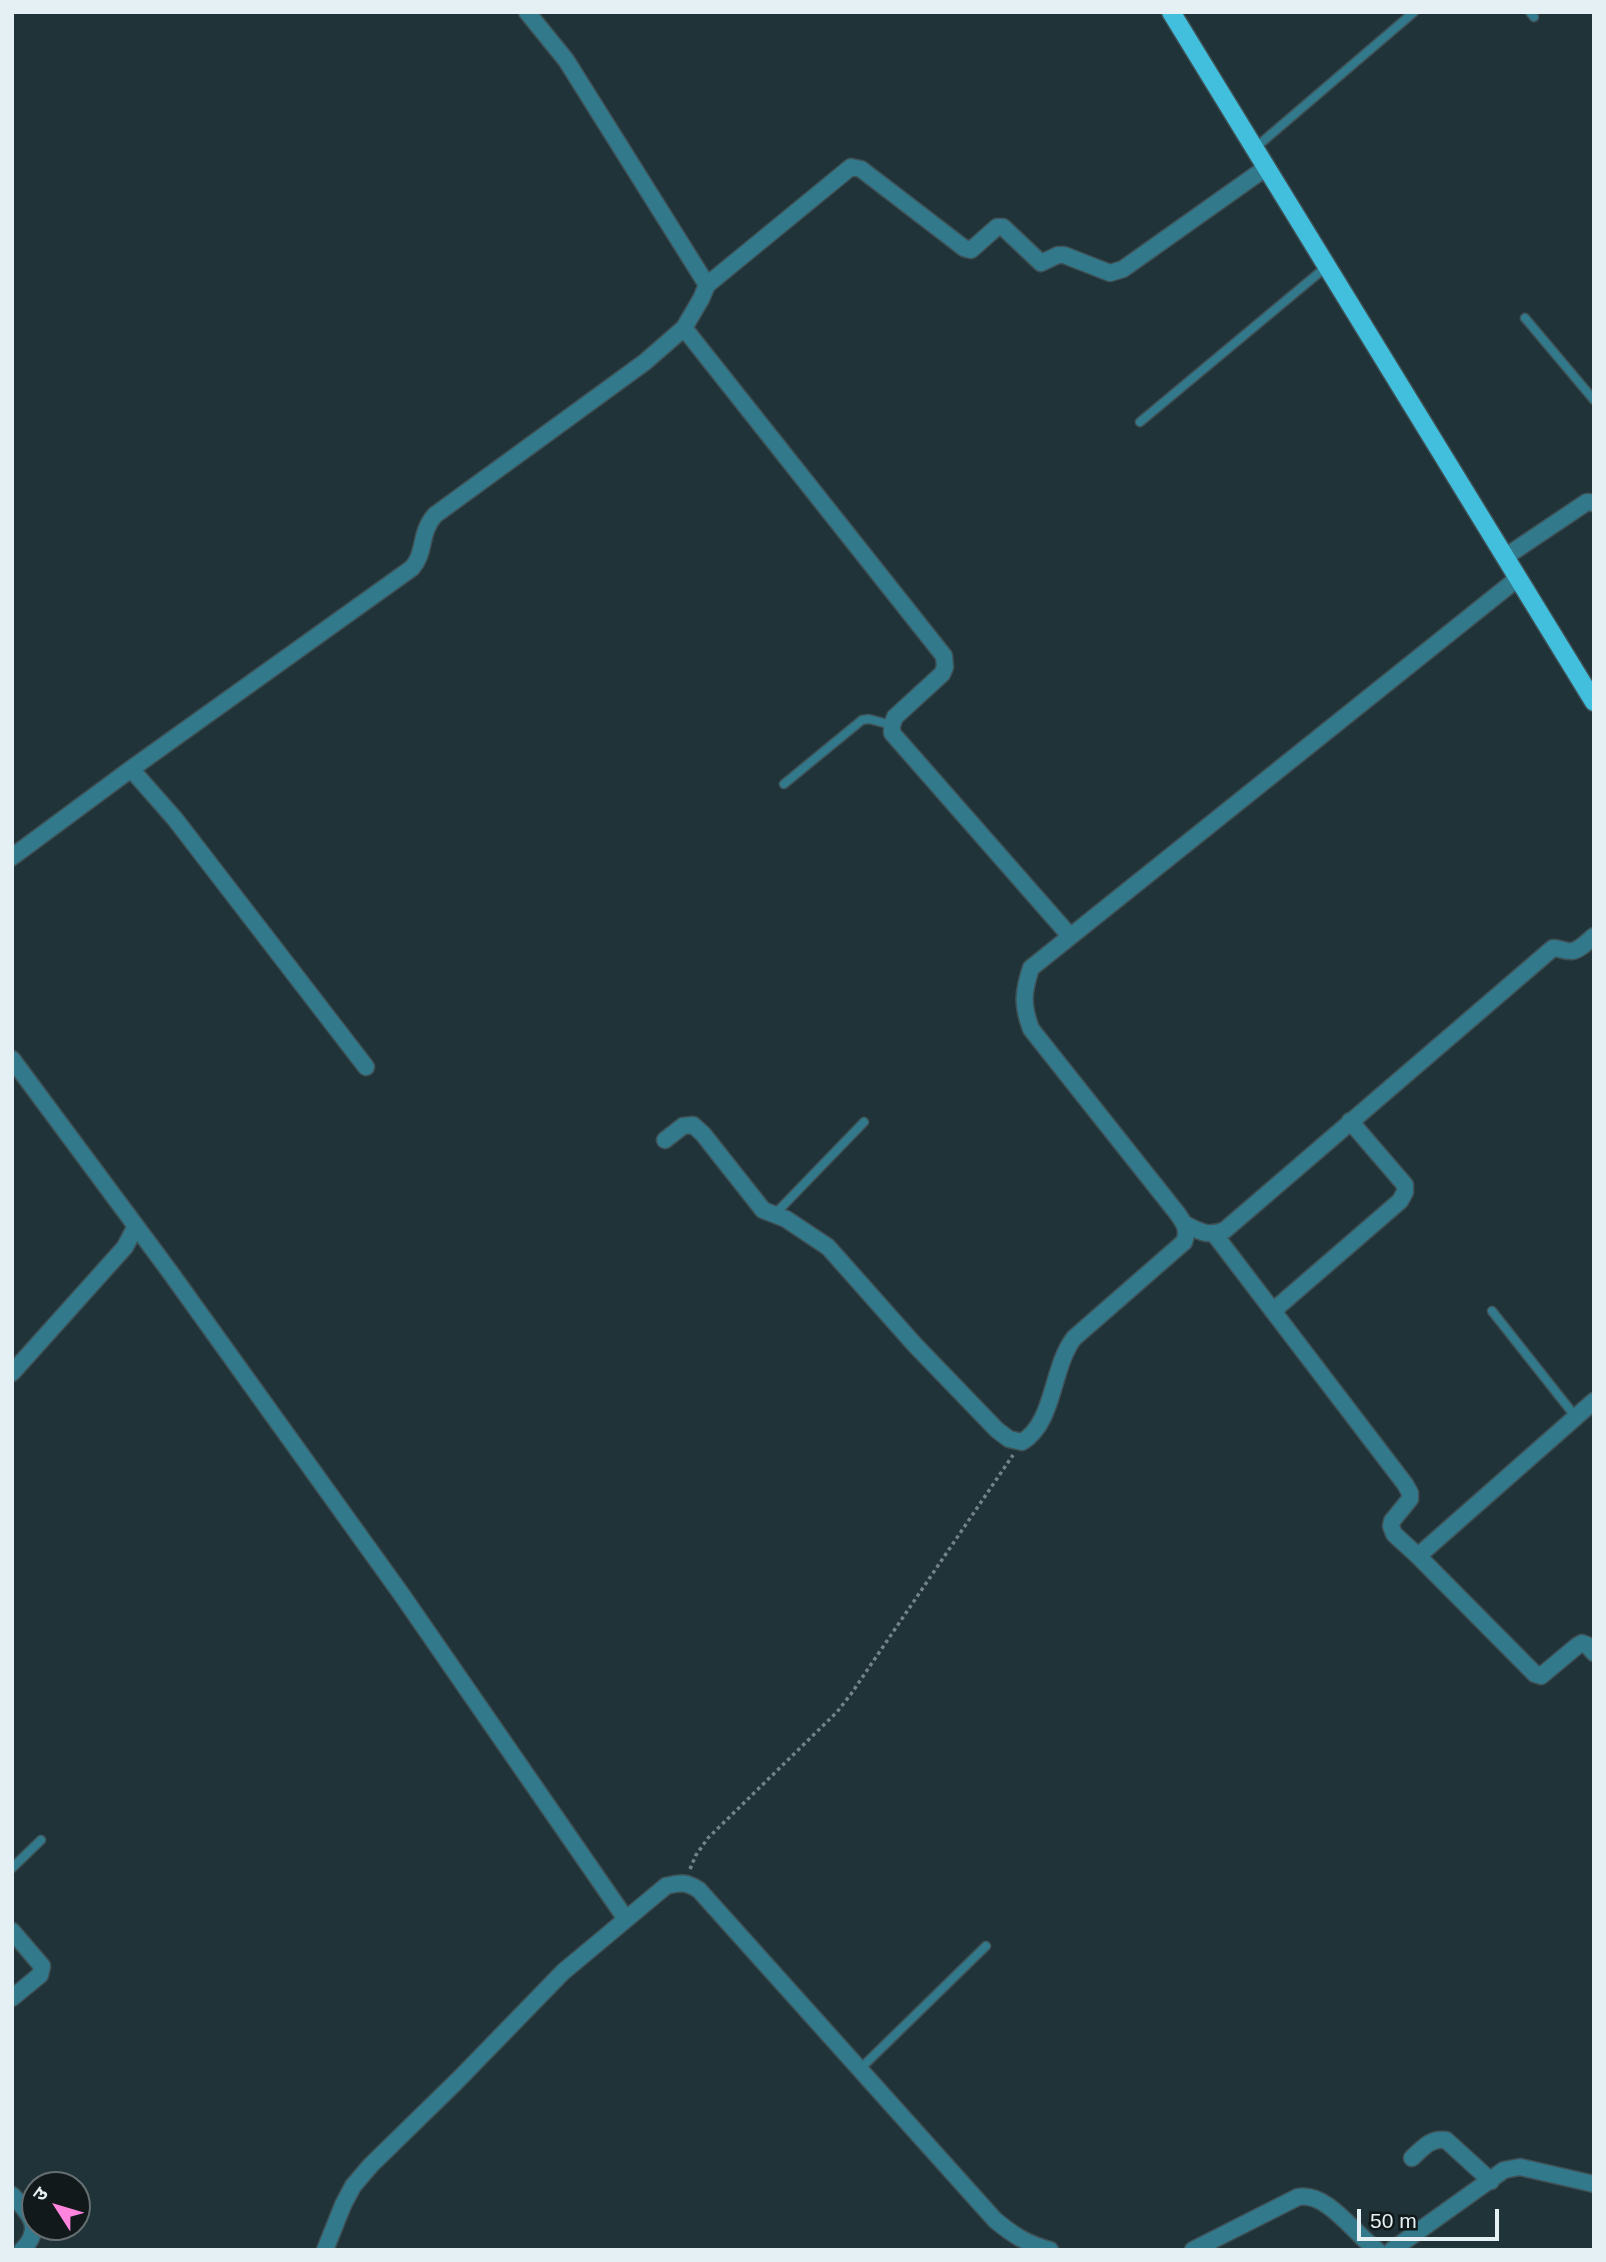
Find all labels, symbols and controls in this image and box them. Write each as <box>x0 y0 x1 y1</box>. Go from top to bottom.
north arrow <box>21 2171 91 2241</box>
text: उ <box>29 2184 52 2205</box>
scale bar <box>1361 2196 1503 2240</box>
text: 50 m <box>1370 2209 1417 2232</box>

